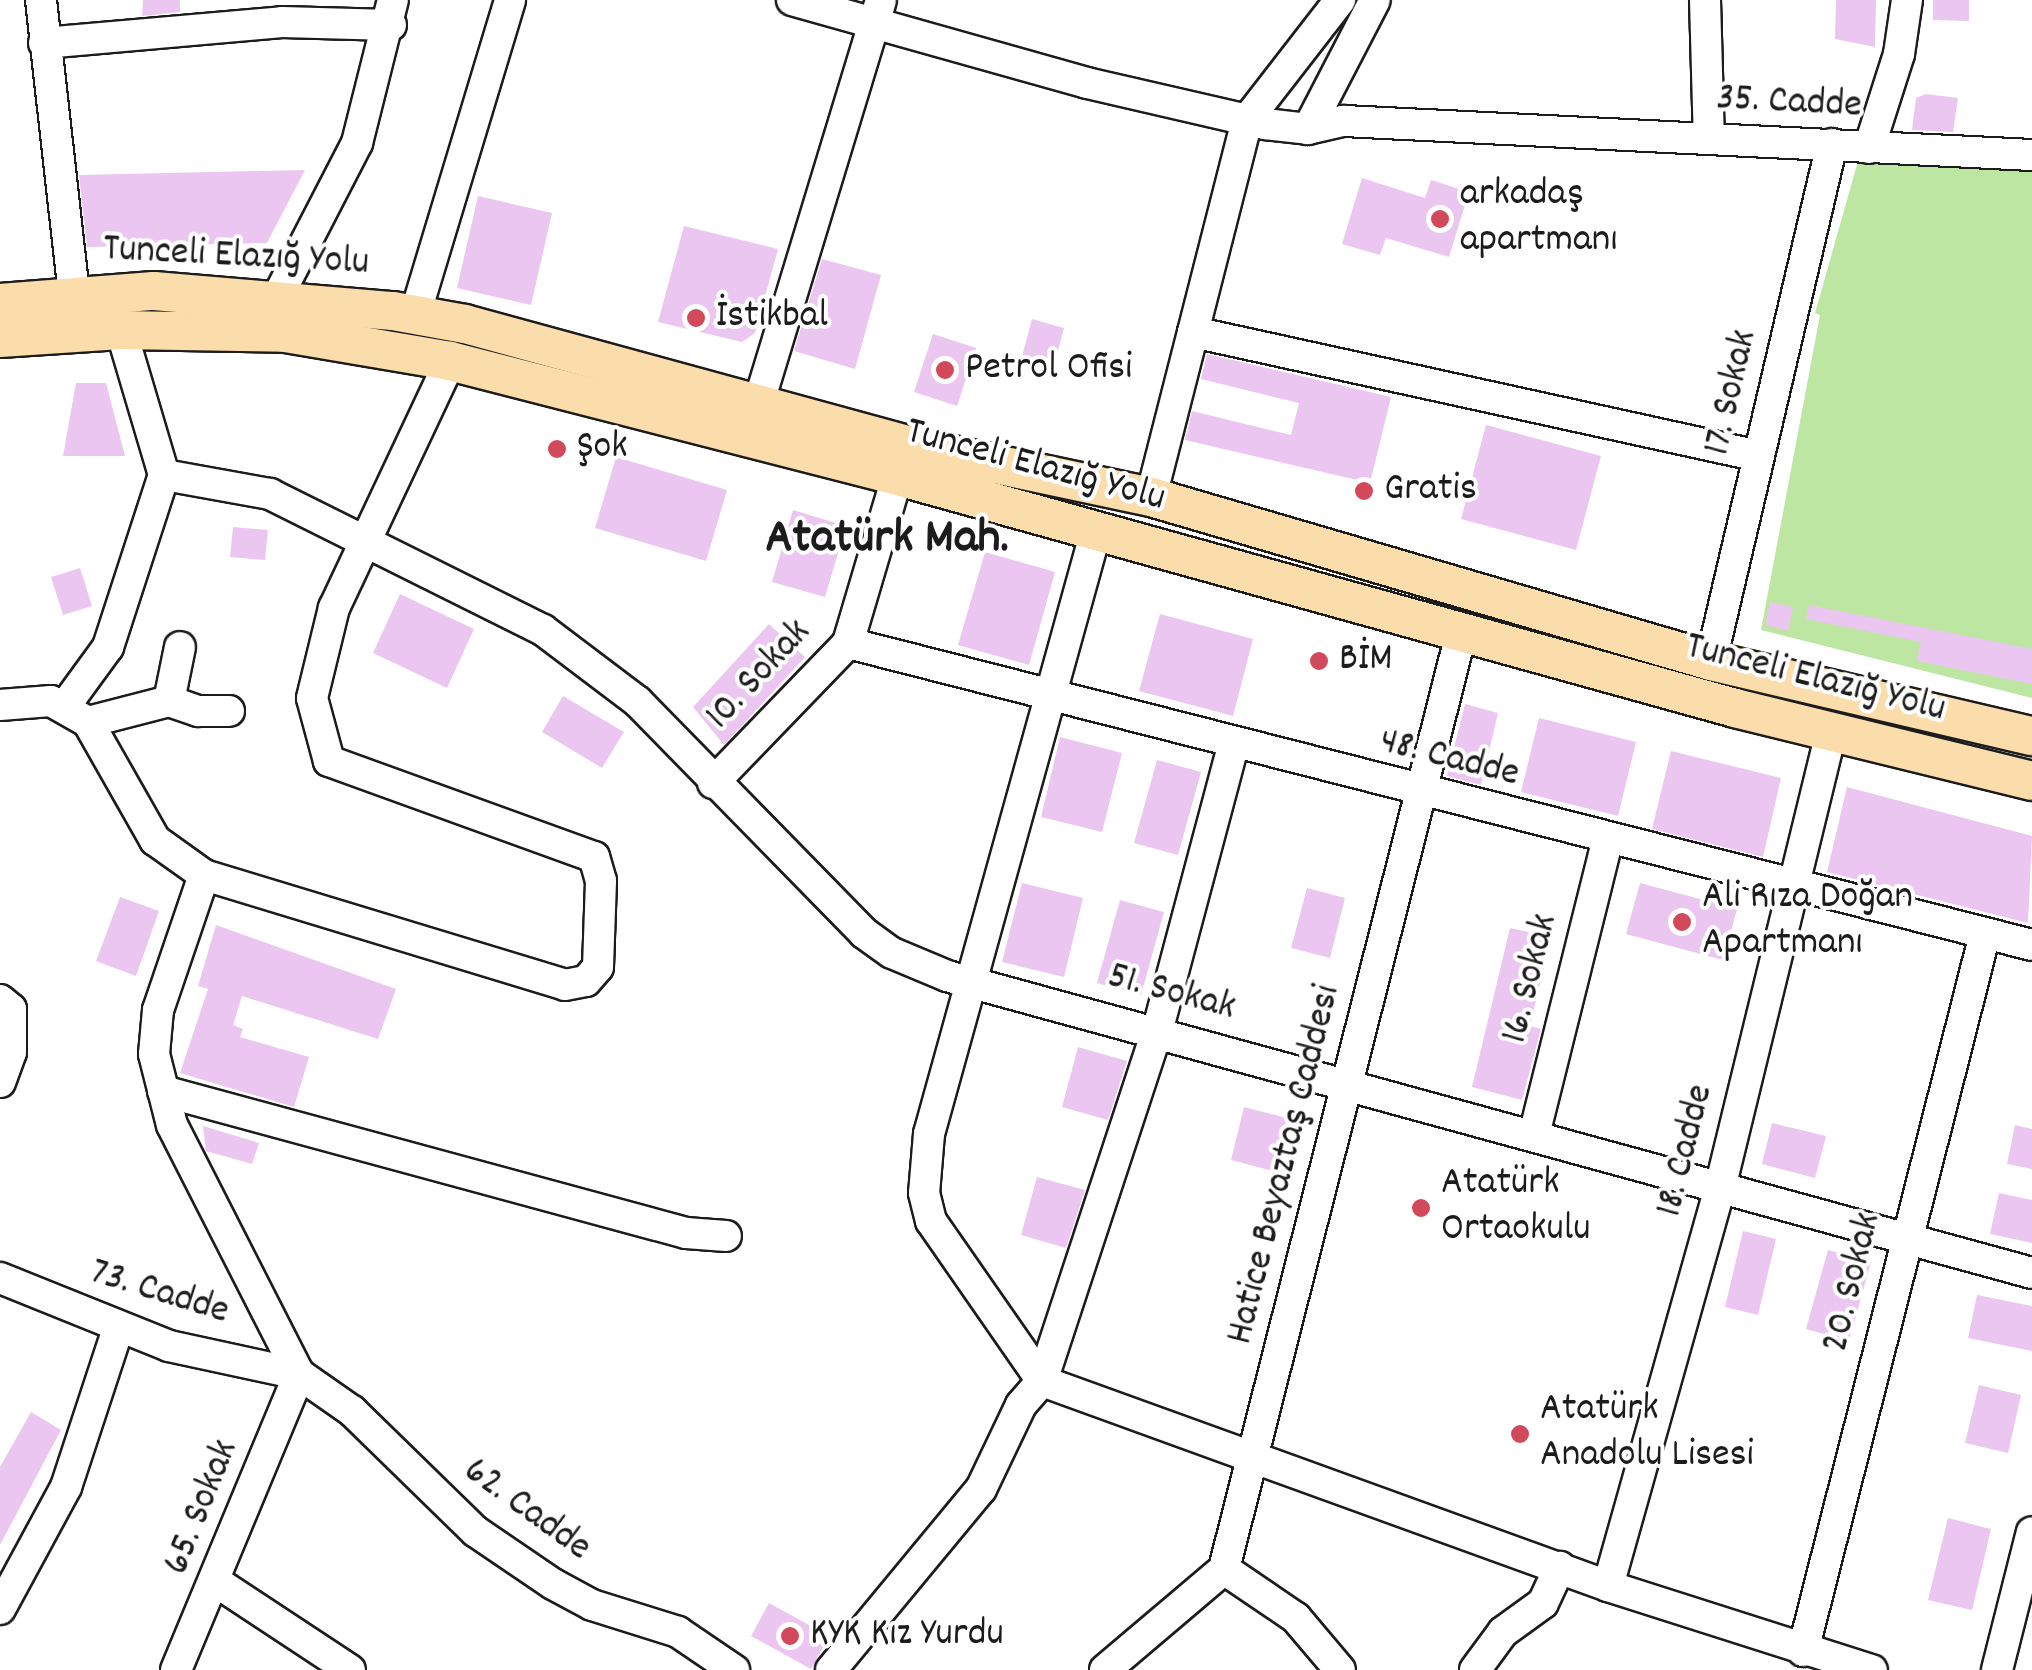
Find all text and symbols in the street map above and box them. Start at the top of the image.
street label: 35. Cadde [1715,76,1863,132]
place label: arkadaş apartmanı [1460,172,1618,266]
marker: arkadaş apartmanı [1429,208,1451,230]
street label: Tunceli Elazığ Yolu [102,227,370,289]
place label: İstikbal [716,294,828,342]
marker: İstikbal [685,307,707,329]
street label: 17. Sokak [1695,326,1771,460]
place label: Petrol Ofisi [965,346,1132,394]
marker: Petrol Ofisi [934,359,956,381]
street label: Tunceli Elazığ Yolu [900,409,1170,525]
place label: Şok [577,425,628,473]
marker: Şok [546,438,568,460]
place label: Gratis [1384,467,1477,515]
marker: Gratis [1353,480,1375,502]
district label: Atatürk Mah. [765,511,1009,571]
street label: 10. Sokak [697,611,823,741]
street label: Tunceli Elazığ Yolu [1680,625,1950,735]
place label: BİM [1339,637,1393,685]
marker: BİM [1308,650,1330,672]
street label: 48. Cadde [1374,720,1524,800]
place label: Ali Rıza Doğan Apartmanı [1702,875,1913,969]
street label: 16. Sokak [1493,910,1571,1048]
marker: Ali Rıza Doğan Apartmanı [1671,911,1693,933]
street label: 51. Sokak [1102,954,1240,1034]
street label: Hatice Beyaztaş Caddesi [1218,980,1354,1350]
street label: 18. Cadde [1647,1080,1727,1222]
place label: Atatürk Ortaokulu [1441,1161,1591,1255]
marker: Atatürk Ortaokulu [1410,1197,1432,1219]
street label: 20. Sokak [1814,1208,1894,1358]
street label: 73. Cadde [84,1250,234,1338]
place label: Atatürk Anadolu Lisesi [1540,1387,1754,1481]
marker: Atatürk Anadolu Lisesi [1509,1423,1531,1445]
street label: 65. Sokak [154,1434,252,1582]
street label: 62. Cadde [453,1449,599,1573]
place label: KYK Kız Yurdu [810,1612,1004,1660]
marker: KYK Kız Yurdu [779,1625,801,1647]

